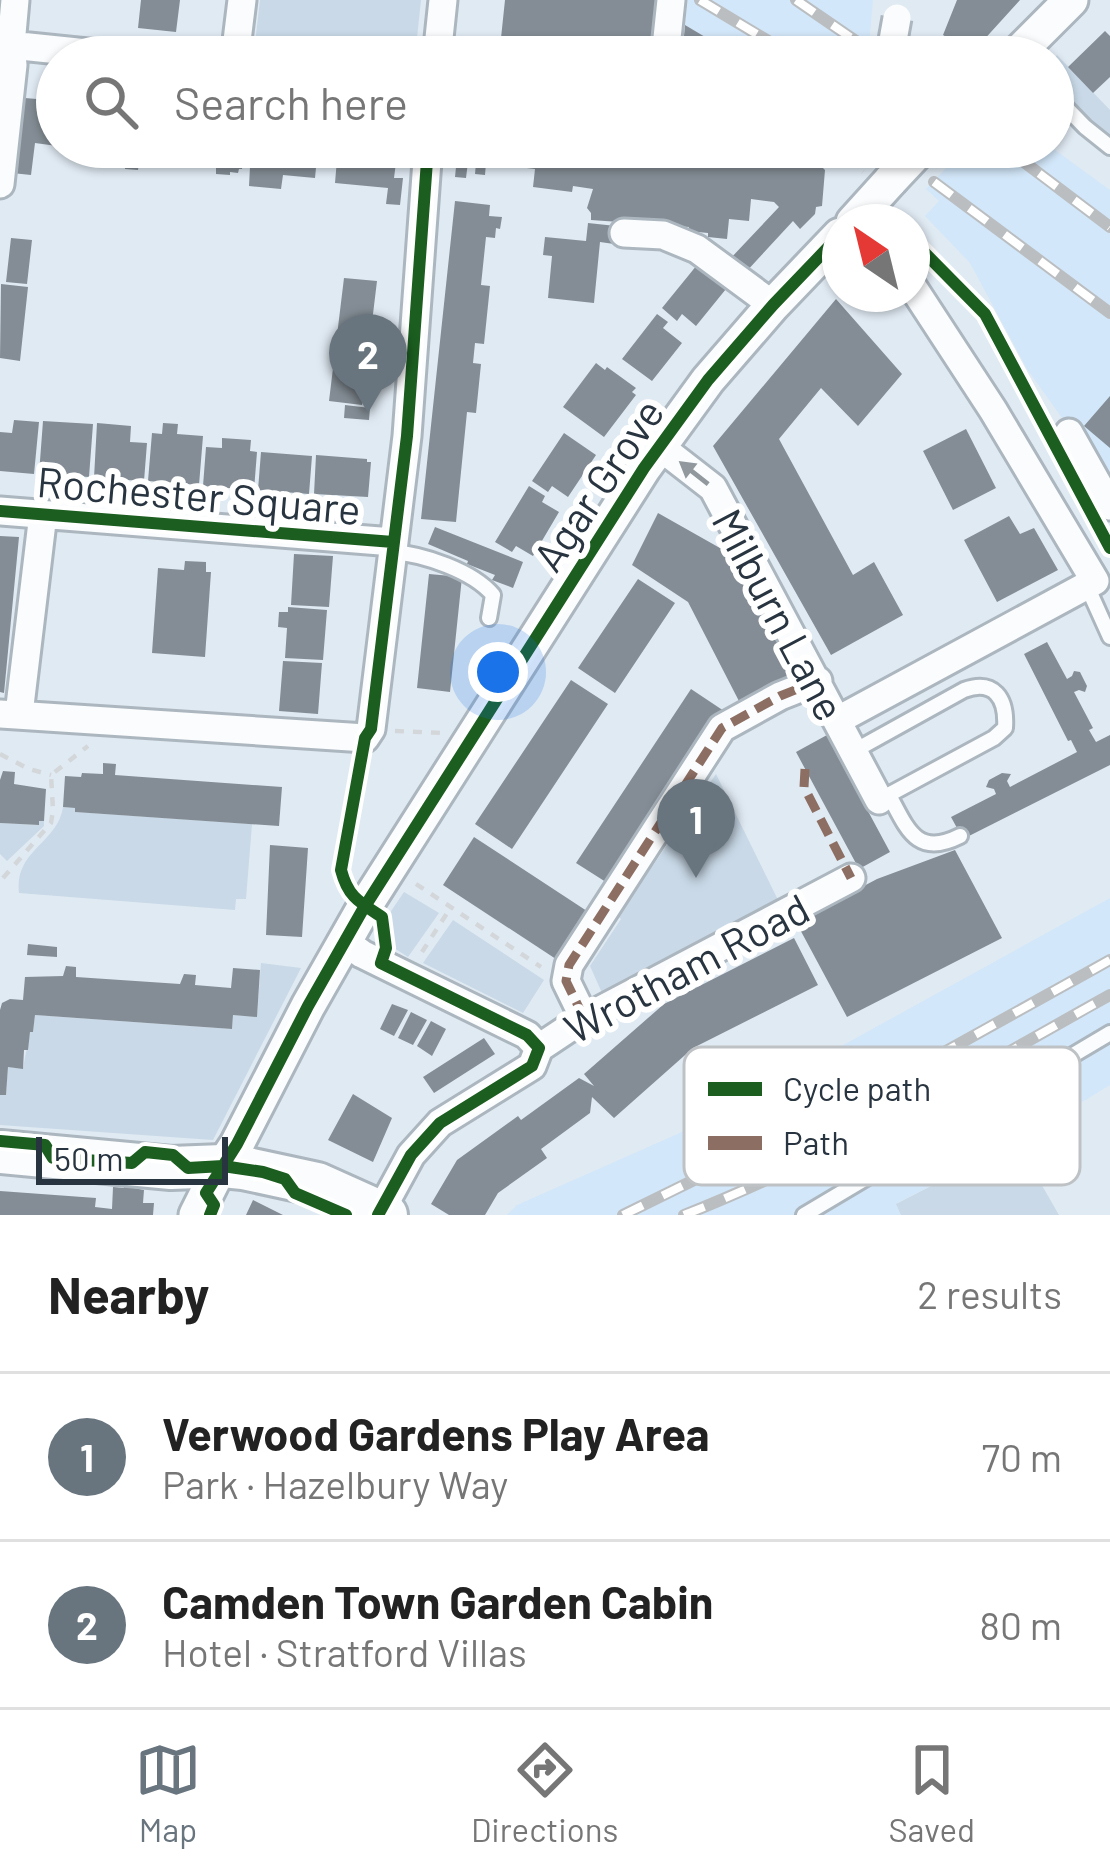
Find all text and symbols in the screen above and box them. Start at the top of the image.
search box [36,36,1074,168]
icon: search [78,69,144,135]
text: Search here [174,75,408,129]
north arrow [822,204,930,312]
pin: 2 [329,314,407,413]
street label: Agar Grove [521,388,674,580]
street label: Rochester Square [35,455,363,534]
one-way arrow [679,461,710,486]
street label: Milburn Lane [703,500,857,728]
your location [468,642,528,702]
pin: 1 [657,779,735,878]
street label: Wrotham Road [555,882,817,1052]
legend [684,1047,1080,1185]
text: Cycle path [783,1068,931,1108]
text: Path [783,1122,849,1162]
scale bar [36,1131,228,1184]
text: 50 m [54,1138,124,1178]
text: Nearby [48,1263,209,1324]
text: 2 results [917,1270,1062,1317]
text: Verwood Gardens Play Area [162,1406,710,1460]
text: 1 [80,1433,94,1480]
text: 70 m [981,1433,1062,1480]
text: Park · Hazelbury Way [162,1460,508,1507]
text: Camden Town Garden Cabin [162,1574,713,1628]
text: 2 [76,1601,98,1648]
text: 80 m [980,1601,1062,1648]
text: Hotel · Stratford Villas [162,1628,527,1675]
tab: Map [135,1737,201,1849]
tab: Directions [471,1737,618,1849]
tab: Saved [888,1737,975,1849]

